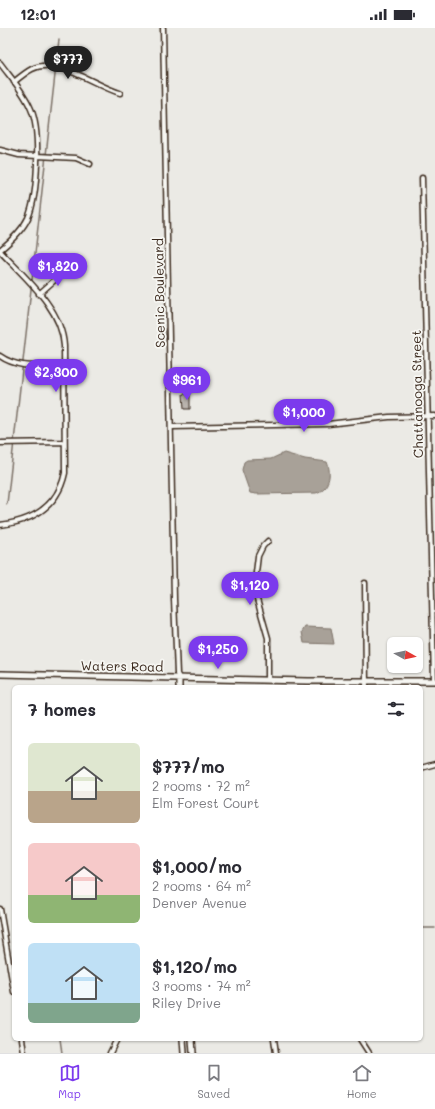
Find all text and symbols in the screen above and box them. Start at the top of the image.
text: 12:01 [20,4,56,24]
pin: $777 [44,46,92,80]
text: $777 [53,50,83,67]
street label: Scenic Boulevard [149,238,168,348]
pin: $1,820 [25,253,91,287]
text: $1,820 [37,257,79,274]
street label: Chattanooga Street [407,330,426,458]
pin: $2,300 [23,359,89,393]
text: $2,300 [34,363,78,380]
pin: $961 [163,367,211,401]
text: $961 [172,371,202,388]
pin: $1,000 [271,399,337,433]
text: $1,000 [283,403,325,420]
pin: $1,120 [217,572,283,606]
text: $1,120 [230,576,270,593]
pin: $1,250 [185,636,251,670]
north arrow [387,637,423,673]
map controls [387,637,423,673]
text: $1,250 [197,640,239,657]
street label: Waters Road [81,656,163,675]
text: 7 homes [28,698,96,720]
icon: filters [385,698,407,720]
text: $777/mo [152,755,225,777]
icon: home [60,759,108,807]
text: 2 rooms · 72 m² [152,777,250,794]
text: Elm Forest Court [152,794,259,811]
text: $1,000/mo [152,855,242,877]
icon: home [60,859,108,907]
text: 2 rooms · 64 m² [152,877,251,894]
text: Denver Avenue [152,894,247,911]
text: $1,120/mo [152,955,237,977]
icon: home [60,959,108,1007]
text: 3 rooms · 74 m² [152,977,251,994]
text: Riley Drive [152,994,221,1011]
tab: Map [58,1062,81,1101]
tab: Saved [197,1062,230,1101]
tab: Home [347,1062,377,1101]

